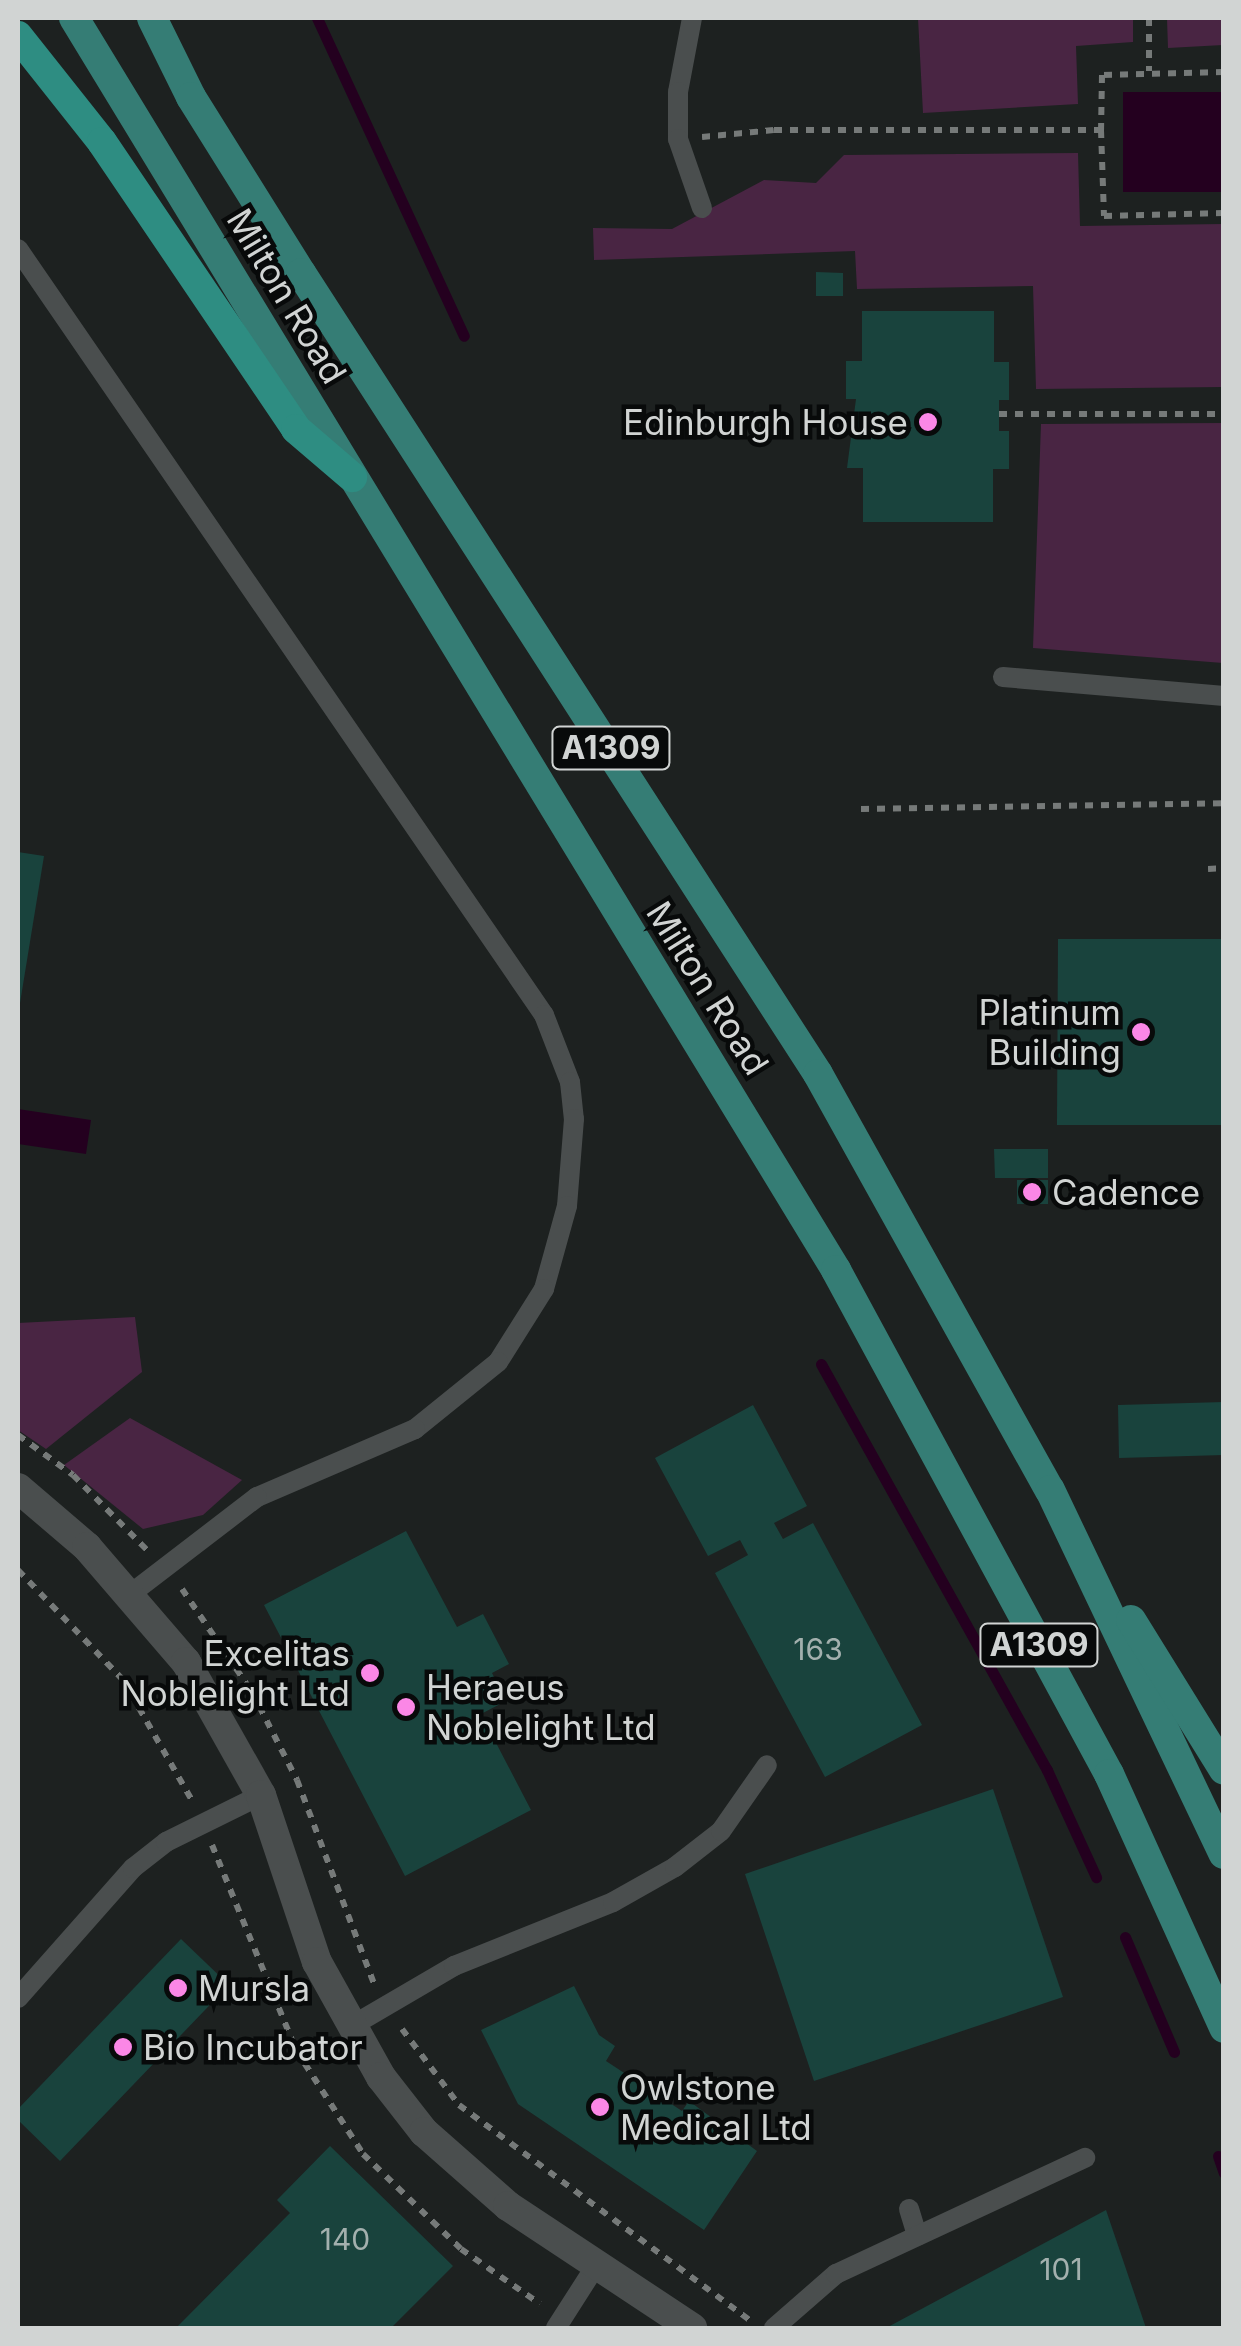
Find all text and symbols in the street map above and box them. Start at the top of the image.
street label: Milton Road [218,201,356,391]
place label: Edinburgh House [623,401,908,443]
marker: Edinburgh House [917,411,939,433]
road number: A1309 [551,721,671,775]
street label: Milton Road [638,894,778,1082]
place label: Platinum Building [979,991,1121,1073]
marker: Platinum Building [1130,1021,1152,1043]
place label: Cadence [1052,1171,1200,1213]
marker: Cadence [1021,1181,1043,1203]
road number: A1309 [979,1618,1099,1672]
house number: 163 [793,1631,843,1667]
place label: Excelitas Noblelight Ltd [120,1632,350,1714]
marker: Excelitas Noblelight Ltd [359,1662,381,1684]
place label: Heraeus Noblelight Ltd [426,1666,656,1748]
marker: Heraeus Noblelight Ltd [395,1696,417,1718]
place label: Mursla [198,1967,310,2009]
marker: Mursla [167,1977,189,1999]
place label: Bio Incubator [143,2026,363,2068]
marker: Bio Incubator [112,2036,134,2058]
place label: Owlstone Medical Ltd [620,2066,812,2148]
marker: Owlstone Medical Ltd [589,2096,611,2118]
house number: 140 [320,2221,370,2257]
house number: 101 [1039,2251,1083,2287]

